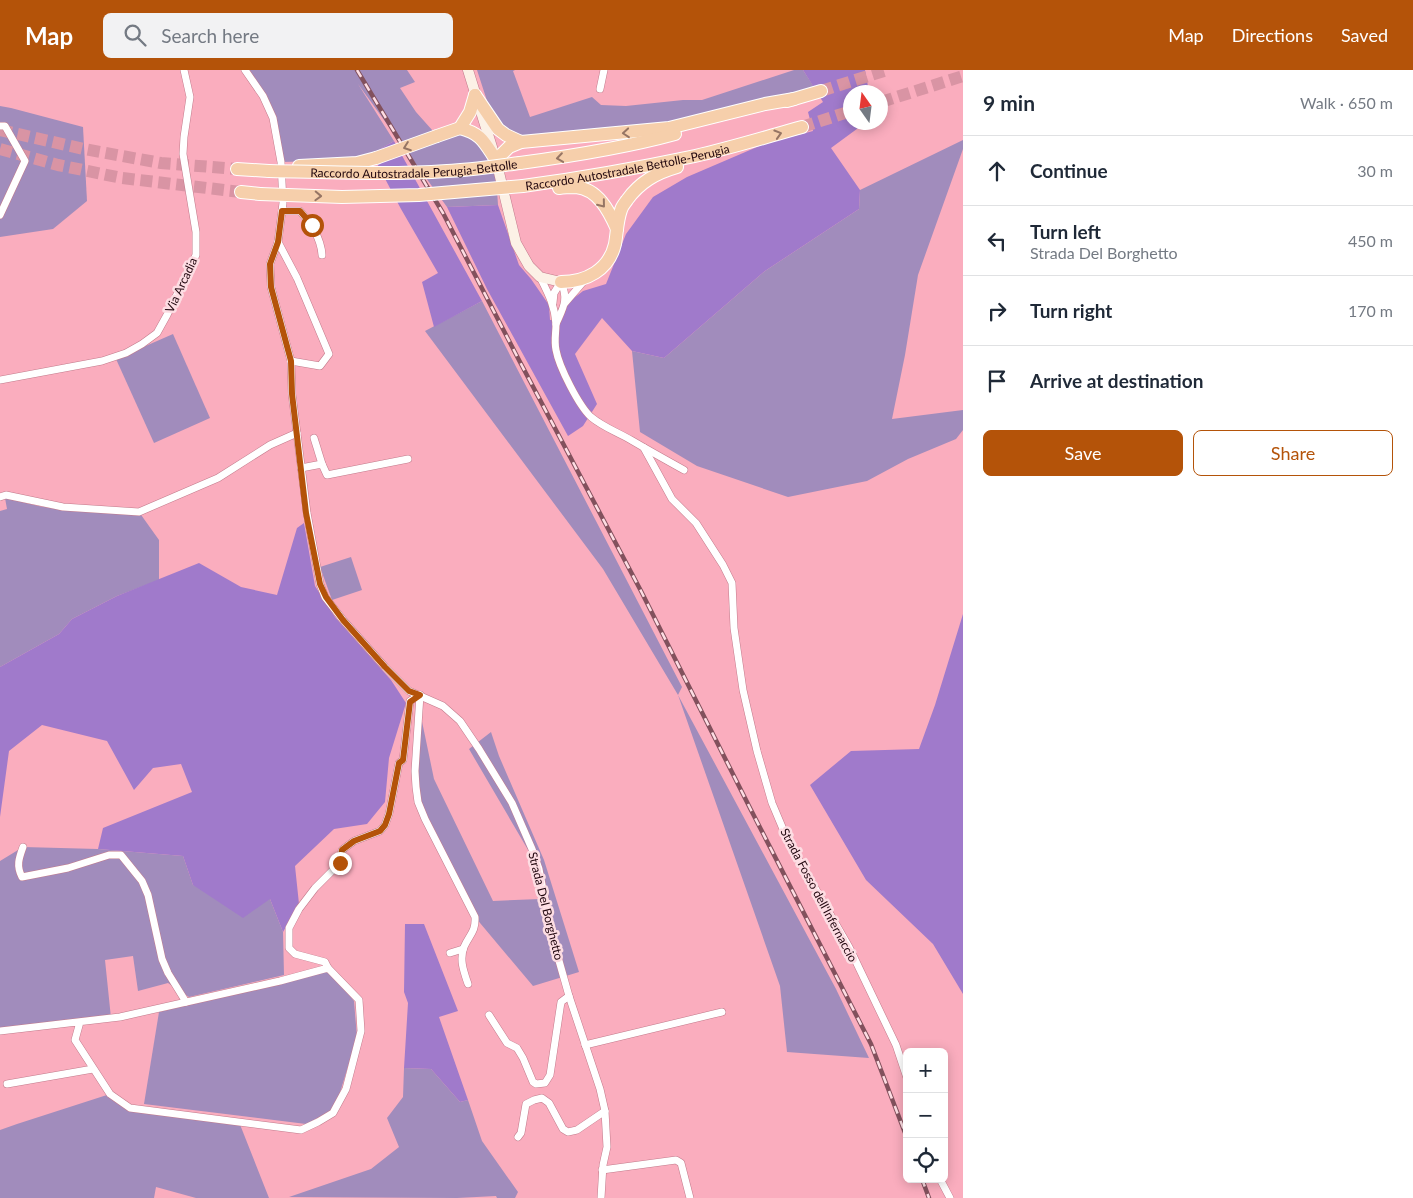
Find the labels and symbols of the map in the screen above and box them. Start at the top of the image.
north arrow [843,85,888,130]
one-way arrow [622,127,630,138]
one-way arrow [773,129,782,139]
street label: Raccordo Autostradale Bettolle-Perugia [524,140,731,193]
one-way arrow [403,141,411,151]
one-way arrow [556,152,564,163]
street label: Raccordo Autostradale Perugia-Bettolle [310,156,518,181]
one-way arrow [315,191,323,202]
one-way arrow [597,198,605,207]
route start [301,214,324,237]
street label: Via Arcadia [162,255,200,315]
street label: Strada Fosso dell'Infernaccio [777,826,861,965]
street label: Strada Del Borghetto [525,850,567,962]
route end [329,852,352,875]

